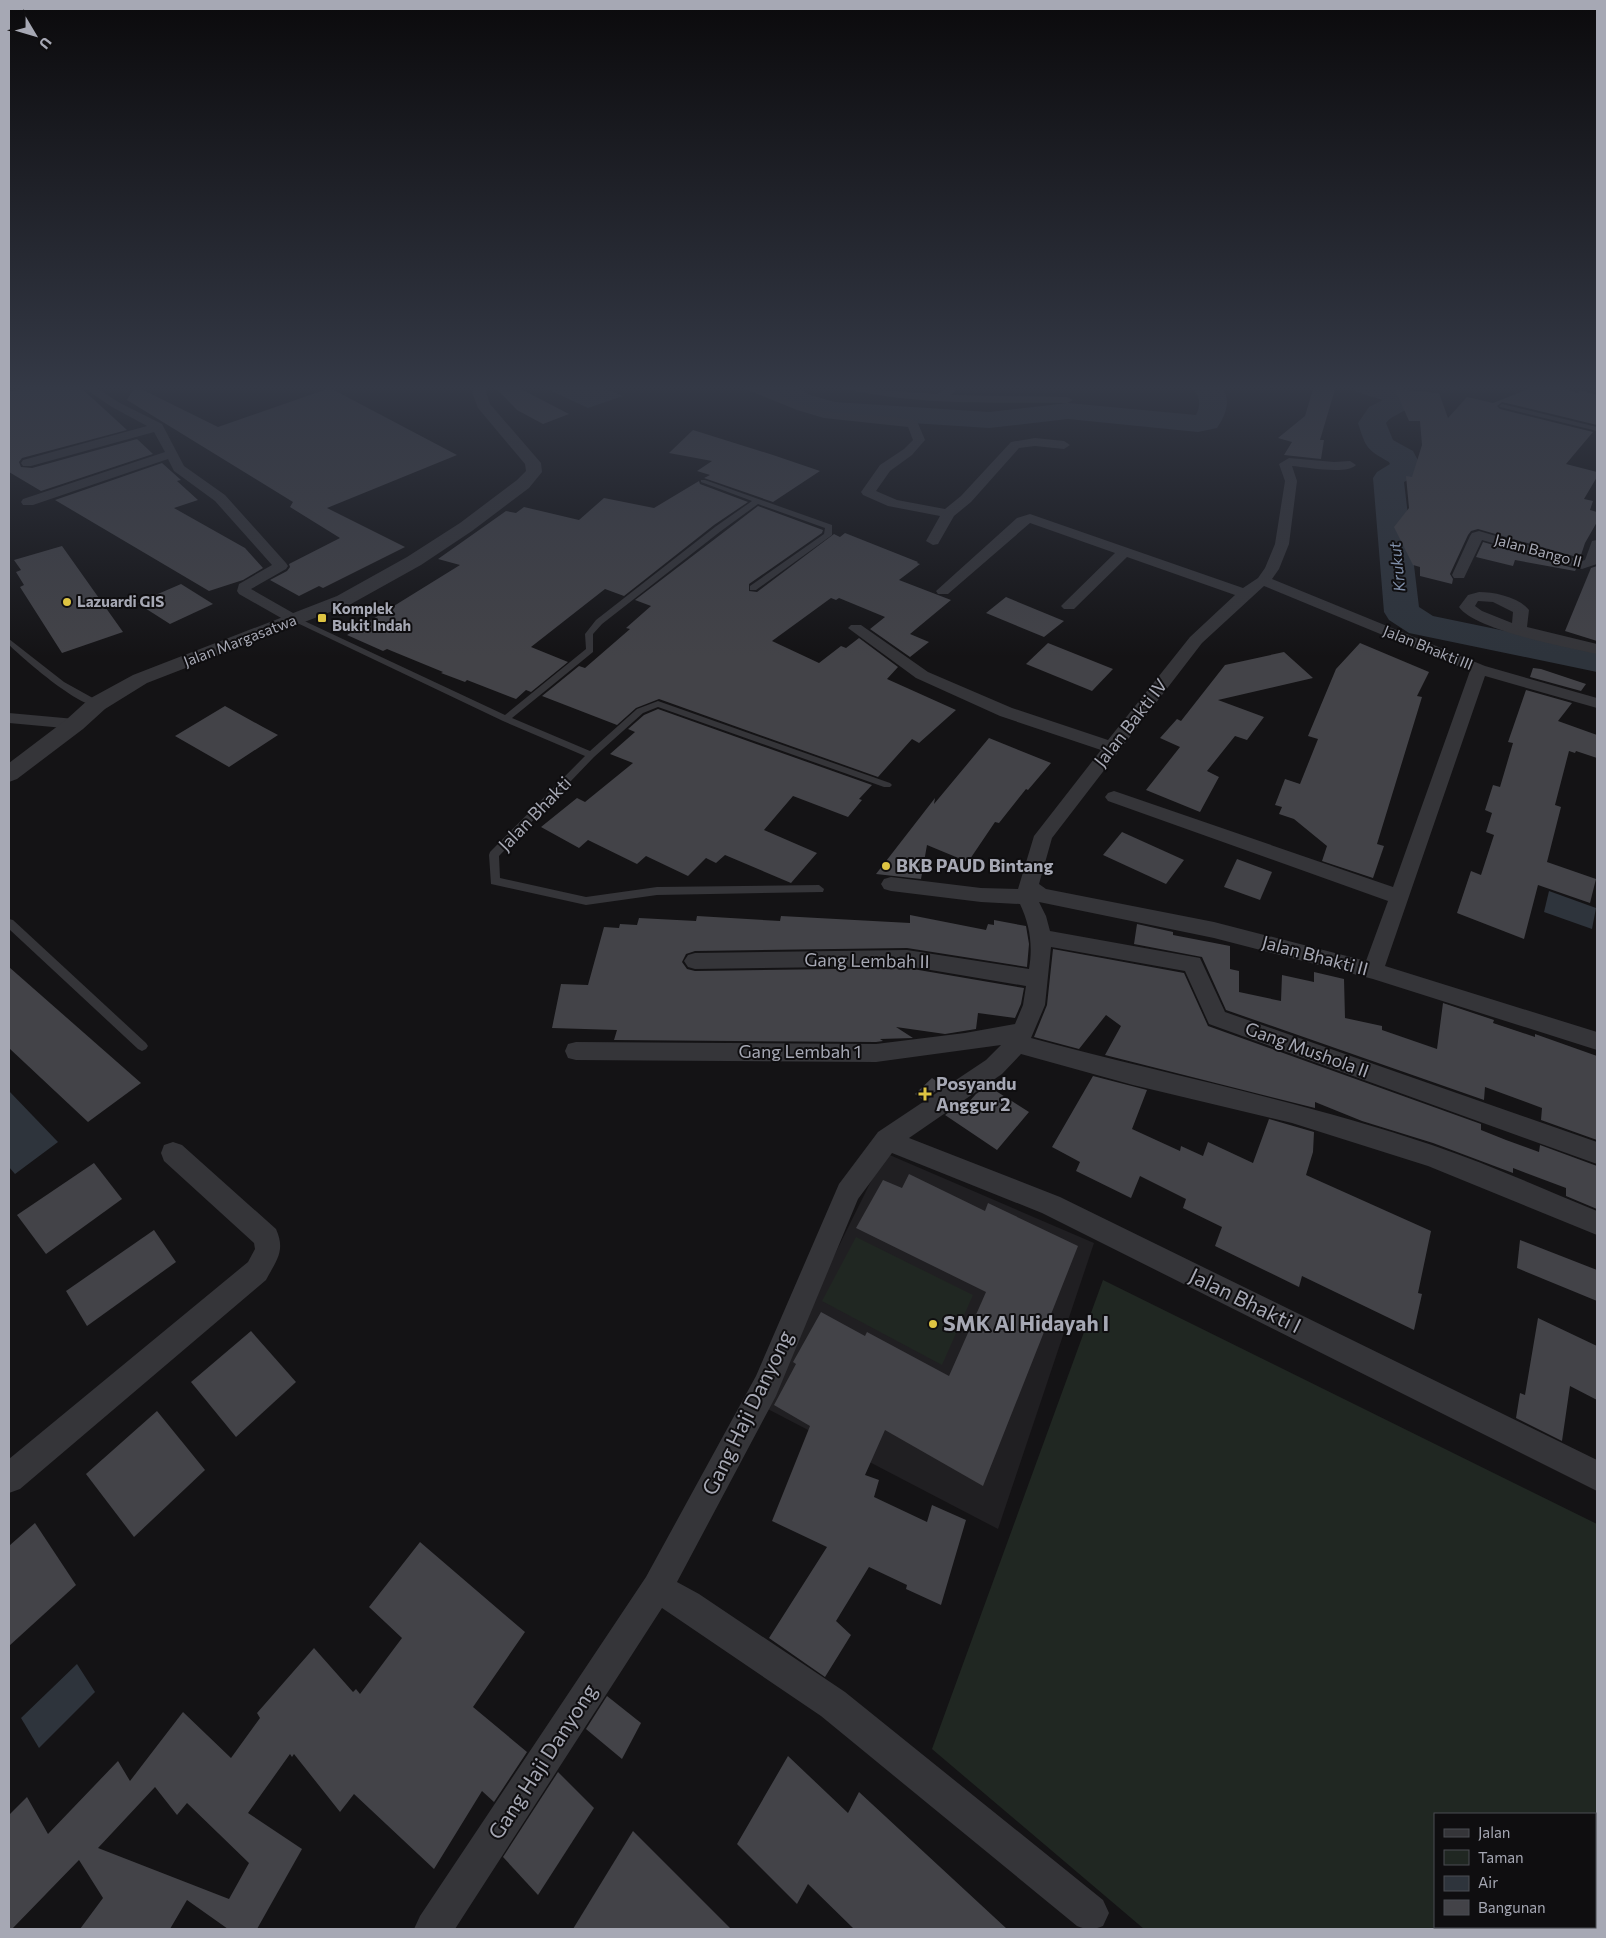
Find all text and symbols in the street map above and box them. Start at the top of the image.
north arrow [10,10,60,60]
text: U [36,34,55,53]
street label: Jalan Bango II [1493,530,1584,570]
water label: Krukut [1384,541,1409,593]
place label: Lazuardi GIS [77,592,164,610]
marker: Lazuardi GIS [61,596,73,608]
place label: Komplek Bukit Indah [332,599,411,634]
street label: Jalan Margasatwa [181,610,299,670]
marker: Komplek Bukit Indah [316,612,328,624]
street label: Jalan Bhakti III [1381,621,1476,673]
street label: Jalan Bakti IV [1089,674,1172,771]
street label: Jalan Bhakti [493,771,575,855]
place label: BKB PAUD Bintang [896,854,1054,876]
marker: BKB PAUD Bintang [880,860,892,872]
street label: Jalan Bhakti II [1260,930,1371,980]
street label: Gang Lembah II [804,948,930,972]
street label: Gang Mushola II [1242,1016,1372,1082]
street label: Gang Lembah 1 [738,1040,862,1062]
place label: Posyandu Anggur 2 [936,1072,1017,1115]
marker: Posyandu Anggur 2 [918,1087,932,1101]
street label: Jalan Bhakti I [1186,1262,1306,1337]
place label: SMK Al Hidayah I [943,1310,1109,1335]
marker: SMK Al Hidayah I [927,1318,939,1330]
street label: Gang Haji Danyong [696,1326,797,1499]
street label: Gang Haji Danyong [482,1679,601,1843]
legend [1434,1813,1596,1928]
text: Jalan [1478,1823,1510,1841]
text: Taman [1478,1848,1524,1866]
text: Air [1478,1873,1498,1891]
text: Bangunan [1478,1898,1546,1916]

